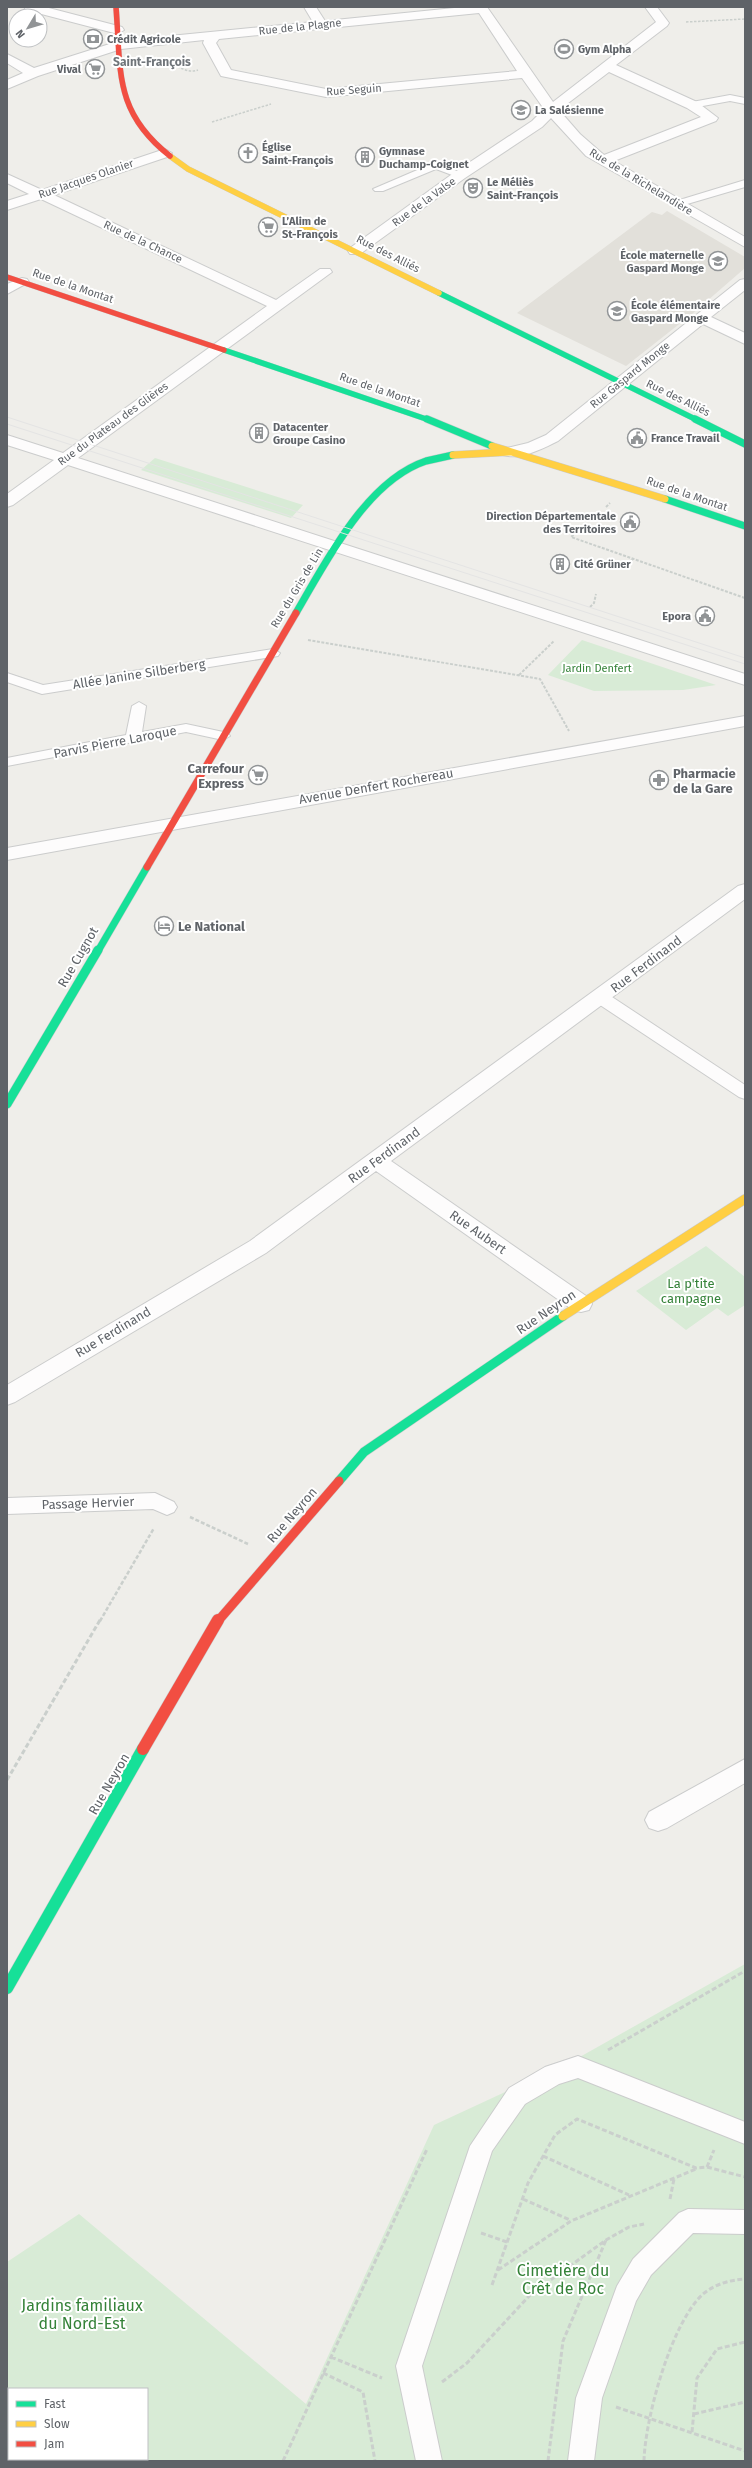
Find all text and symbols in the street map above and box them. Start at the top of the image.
north arrow [8,8,48,48]
street label: Rue de la Plagne [258,16,342,38]
text: N [13,27,28,41]
bank icon: Crédit Agricole [82,28,104,50]
place label: Crédit Agricole [107,33,181,46]
sports icon: Gym Alpha [553,38,575,60]
place label: Gym Alpha [578,43,631,56]
district label: Saint-François [113,55,191,70]
supermarket icon: Vival [84,58,106,80]
place label: Vival [56,63,82,76]
street label: Rue Seguin [326,82,382,98]
school or university icon: La Salésienne [510,99,532,121]
place label: La Salésienne [535,104,604,117]
place label: Église Saint-François [262,140,334,167]
church icon: Église Saint-François [237,142,259,164]
place label: Gymnase Duchamp-Coignet [379,145,470,171]
building icon: Gymnase Duchamp-Coignet [354,146,376,168]
street label: Rue de la Richelandière [587,146,695,218]
street label: Rue Jacques Olanier [37,156,136,201]
street label: Rue de la Valse [390,175,458,229]
place label: Le Méliès Saint-François [487,176,559,202]
theatre icon: Le Méliès Saint-François [462,177,484,199]
place label: L’Alim de St-François [282,215,339,241]
supermarket icon: L’Alim de St-François [257,216,279,238]
street label: Rue de la Chance [102,218,184,266]
street label: Rue des Alliés [354,232,422,276]
place label: École maternelle Gaspard Monge [620,248,704,275]
school or university icon: École maternelle Gaspard Monge [707,250,729,272]
street label: Rue de la Montat [31,266,115,306]
place label: École élémentaire Gaspard Monge [631,298,720,325]
school or university icon: École élémentaire Gaspard Monge [606,300,628,322]
street label: Rue Gaspard Monge [588,339,672,411]
street label: Rue de la Montat [338,370,422,410]
street label: Rue des Alliés [644,377,712,419]
street label: Rue du Plateau des Glières [55,380,171,468]
place label: Datacenter Groupe Casino [273,421,346,447]
building icon: Datacenter Groupe Casino [248,422,270,444]
public building icon: France Travail [626,427,648,449]
place label: France Travail [651,432,720,445]
street label: Rue de la Montat [645,474,729,514]
place label: Direction Départementale des Territoires [486,510,617,536]
public building icon: Direction Départementale des Territoires [619,511,641,533]
street label: Rue du Gris de Lin [268,546,326,630]
building icon: Cité Grüner [549,553,571,575]
place label: Cité Grüner [574,558,631,571]
public building icon: Epora [694,605,716,627]
place label: Epora [662,610,691,623]
street label: Allée Janine Silberberg [72,656,207,692]
park label: Jardin Denfert [562,662,632,675]
street label: Parvis Pierre Laroque [52,723,178,761]
place label: Carrefour Express [188,761,245,791]
supermarket icon: Carrefour Express [247,764,269,786]
street label: Avenue Denfert Rochereau [298,765,454,807]
place label: Pharmacie de la Gare [673,766,736,796]
pharmacy icon: Pharmacie de la Gare [648,769,670,791]
hotel icon: Le National [153,915,175,937]
place label: Le National [178,919,245,934]
street label: Rue Cugnot [55,924,101,990]
street label: Rue Ferdinand [607,932,685,996]
street label: Rue Ferdinand [345,1124,423,1186]
street label: Rue Aubert [447,1207,509,1257]
park label: La p'tite campagne [661,1276,721,1306]
street label: Rue Neyron [514,1287,578,1337]
street label: Rue Ferdinand [73,1304,153,1360]
street label: Rue Neyron [264,1484,320,1546]
street label: Passage Hervier [41,1494,135,1512]
street label: Rue Neyron [85,1751,133,1817]
park label: Cimetière du Crêt de Roc [517,2261,609,2298]
park label: Jardins familiaux du Nord-Est [21,2296,143,2333]
legend [8,2388,148,2460]
text: Fast [44,2397,66,2411]
text: Slow [44,2417,70,2431]
text: Jam [44,2437,64,2451]

